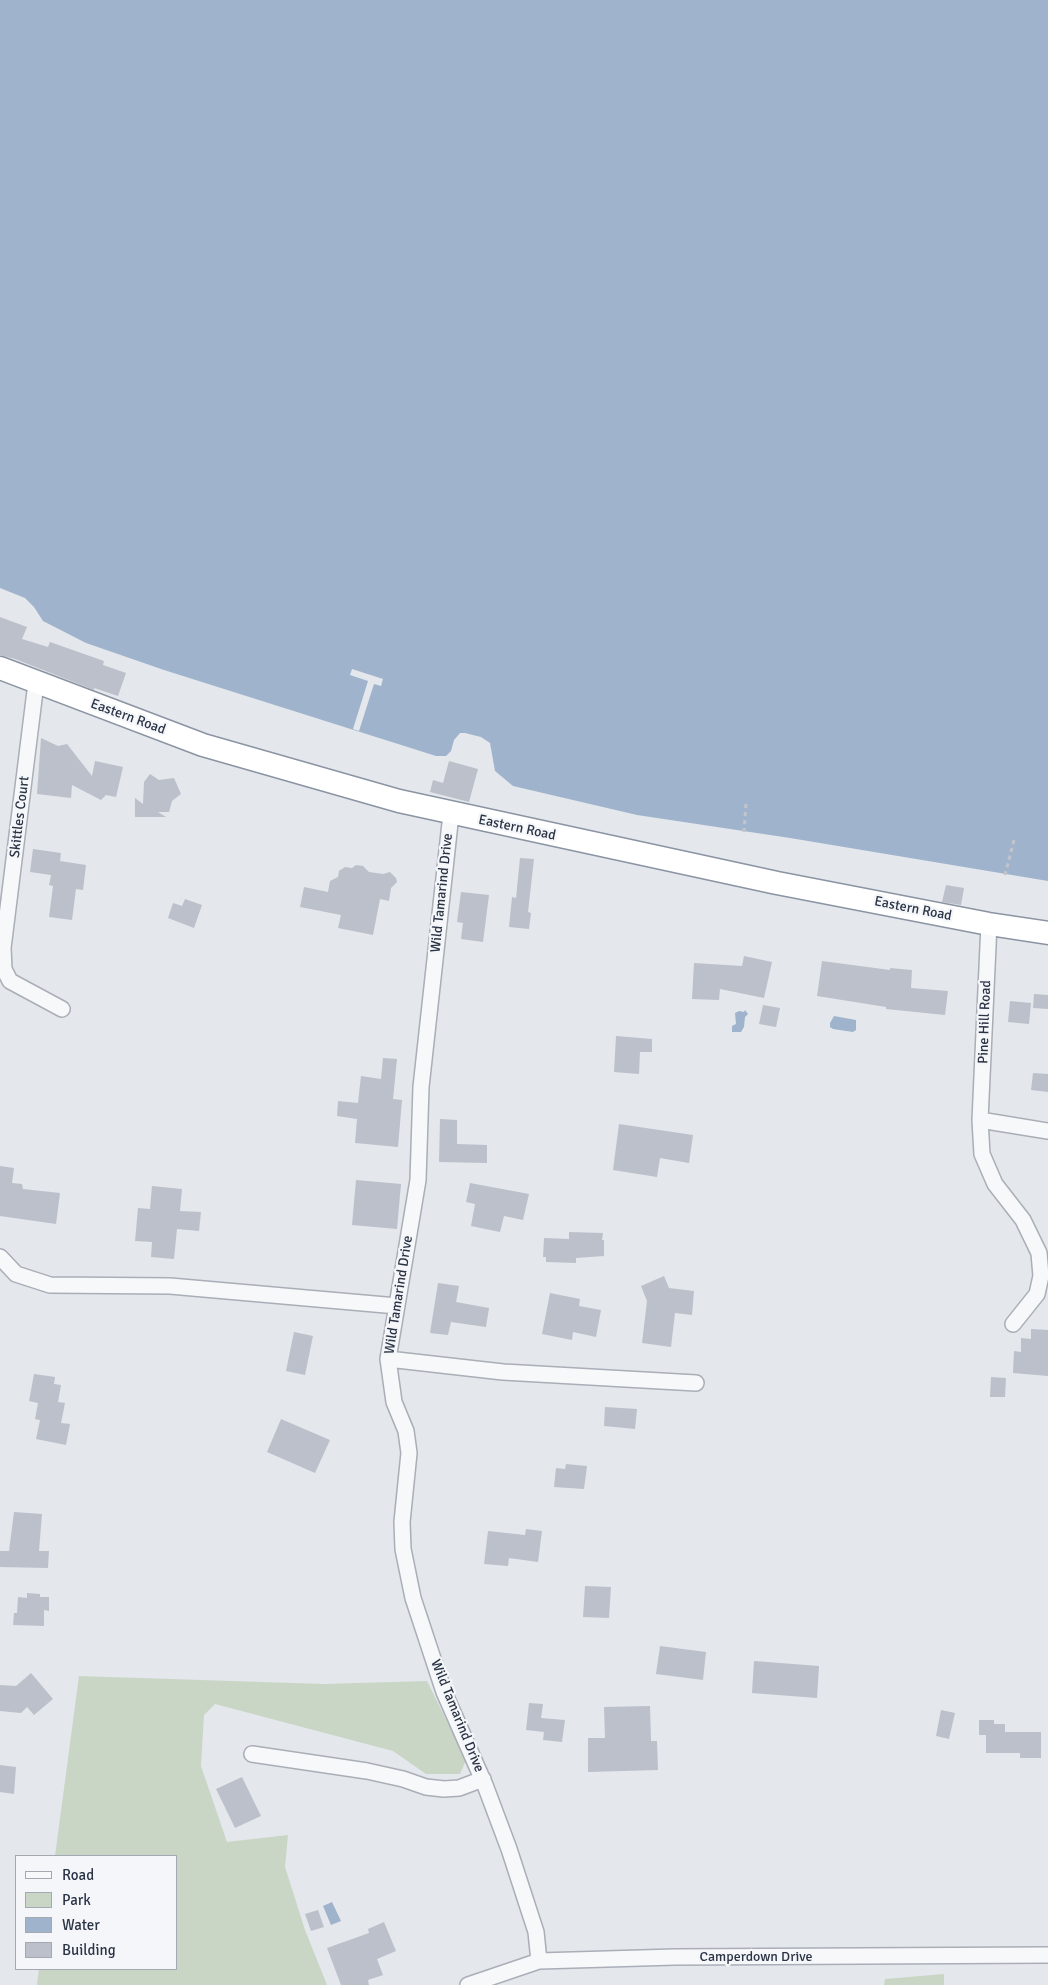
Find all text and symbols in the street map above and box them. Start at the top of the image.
street label: Eastern Road [88,696,168,738]
street label: Skittles Court [7,775,33,859]
street label: Eastern Road [477,812,557,844]
street label: Wild Tamarind Drive [427,832,457,954]
street label: Eastern Road [873,893,953,925]
street label: Pine Hill Road [975,980,995,1064]
street label: Wild Tamarind Drive [381,1234,417,1356]
street label: Wild Tamarind Drive [427,1657,487,1775]
legend [15,1855,178,1970]
text: Road [62,1866,94,1884]
text: Park [62,1891,91,1909]
text: Water [62,1916,100,1934]
text: Building [62,1941,116,1959]
street label: Camperdown Drive [700,1949,812,1965]

